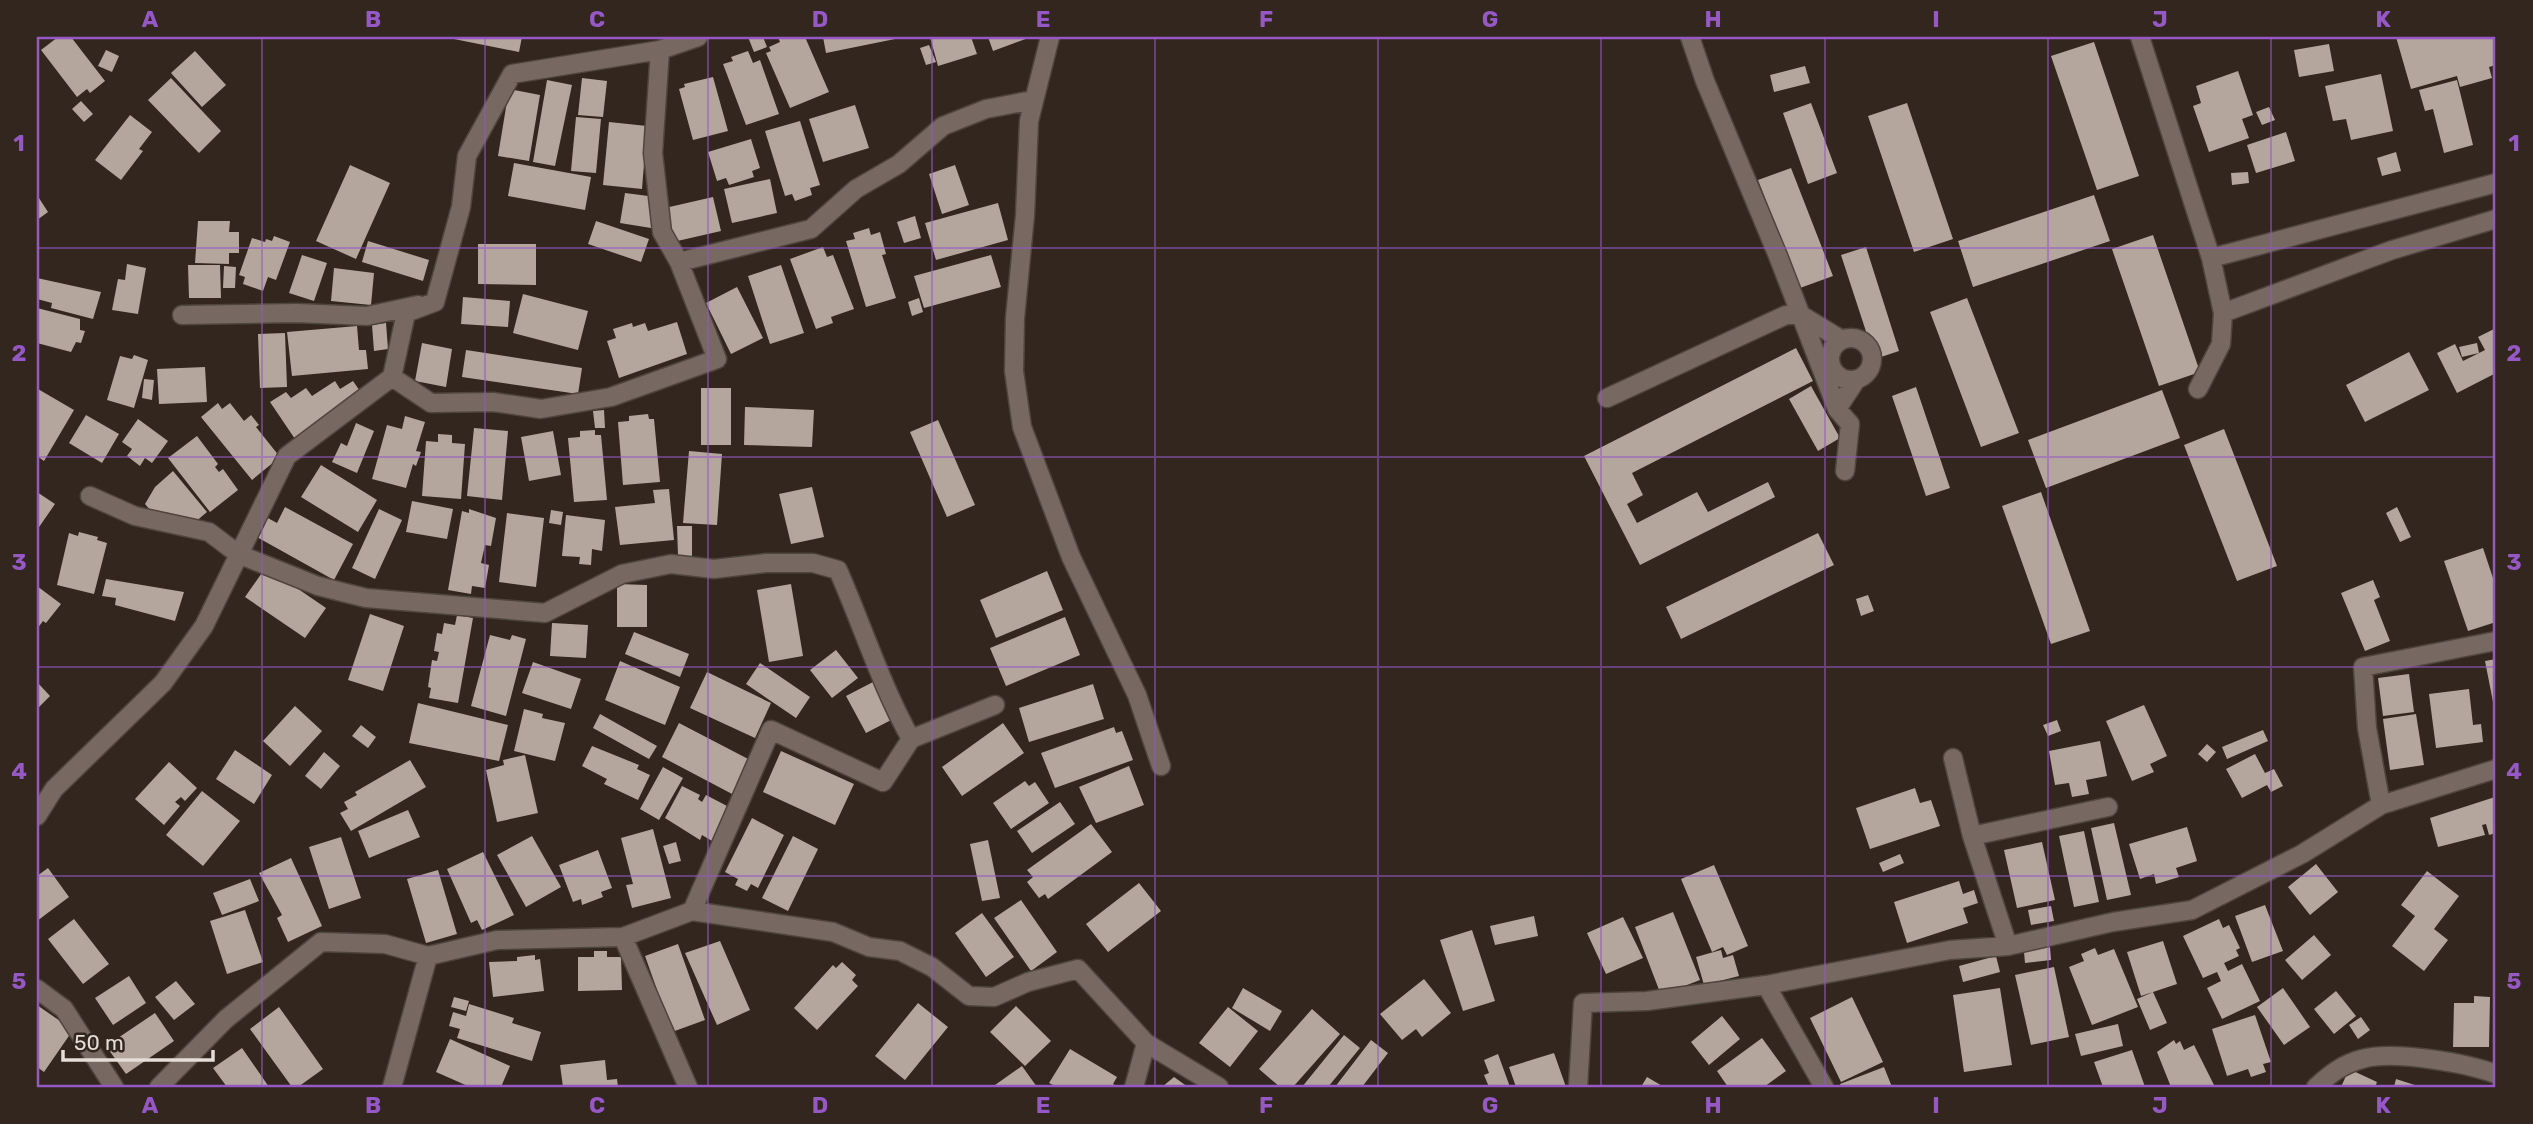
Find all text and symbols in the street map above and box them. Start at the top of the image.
text: A [142,5,159,33]
text: B [365,5,381,33]
text: C [589,5,605,33]
text: D [812,5,828,33]
text: E [1036,5,1050,33]
text: F [1259,5,1273,33]
text: G [1482,5,1498,33]
text: H [1704,5,1722,33]
text: I [1932,5,1940,33]
text: J [2152,5,2168,33]
text: K [2375,5,2391,33]
text: 1 [13,129,25,157]
text: 1 [2508,129,2520,157]
text: 2 [12,339,26,367]
text: 2 [2507,339,2521,367]
text: 3 [11,548,27,576]
text: 3 [2506,548,2522,576]
text: 4 [11,757,27,785]
text: 4 [2506,757,2522,785]
text: 5 [12,967,27,995]
text: 5 [2507,967,2522,995]
scale bar [63,1019,214,1063]
text: 50 m [74,1030,124,1055]
text: A [142,1091,159,1119]
text: B [365,1091,381,1119]
text: C [589,1091,605,1119]
text: D [812,1091,828,1119]
text: E [1036,1091,1050,1119]
text: F [1259,1091,1273,1119]
text: G [1482,1091,1498,1119]
text: H [1704,1091,1722,1119]
text: I [1932,1091,1940,1119]
text: J [2152,1091,2168,1119]
text: K [2375,1091,2391,1119]

